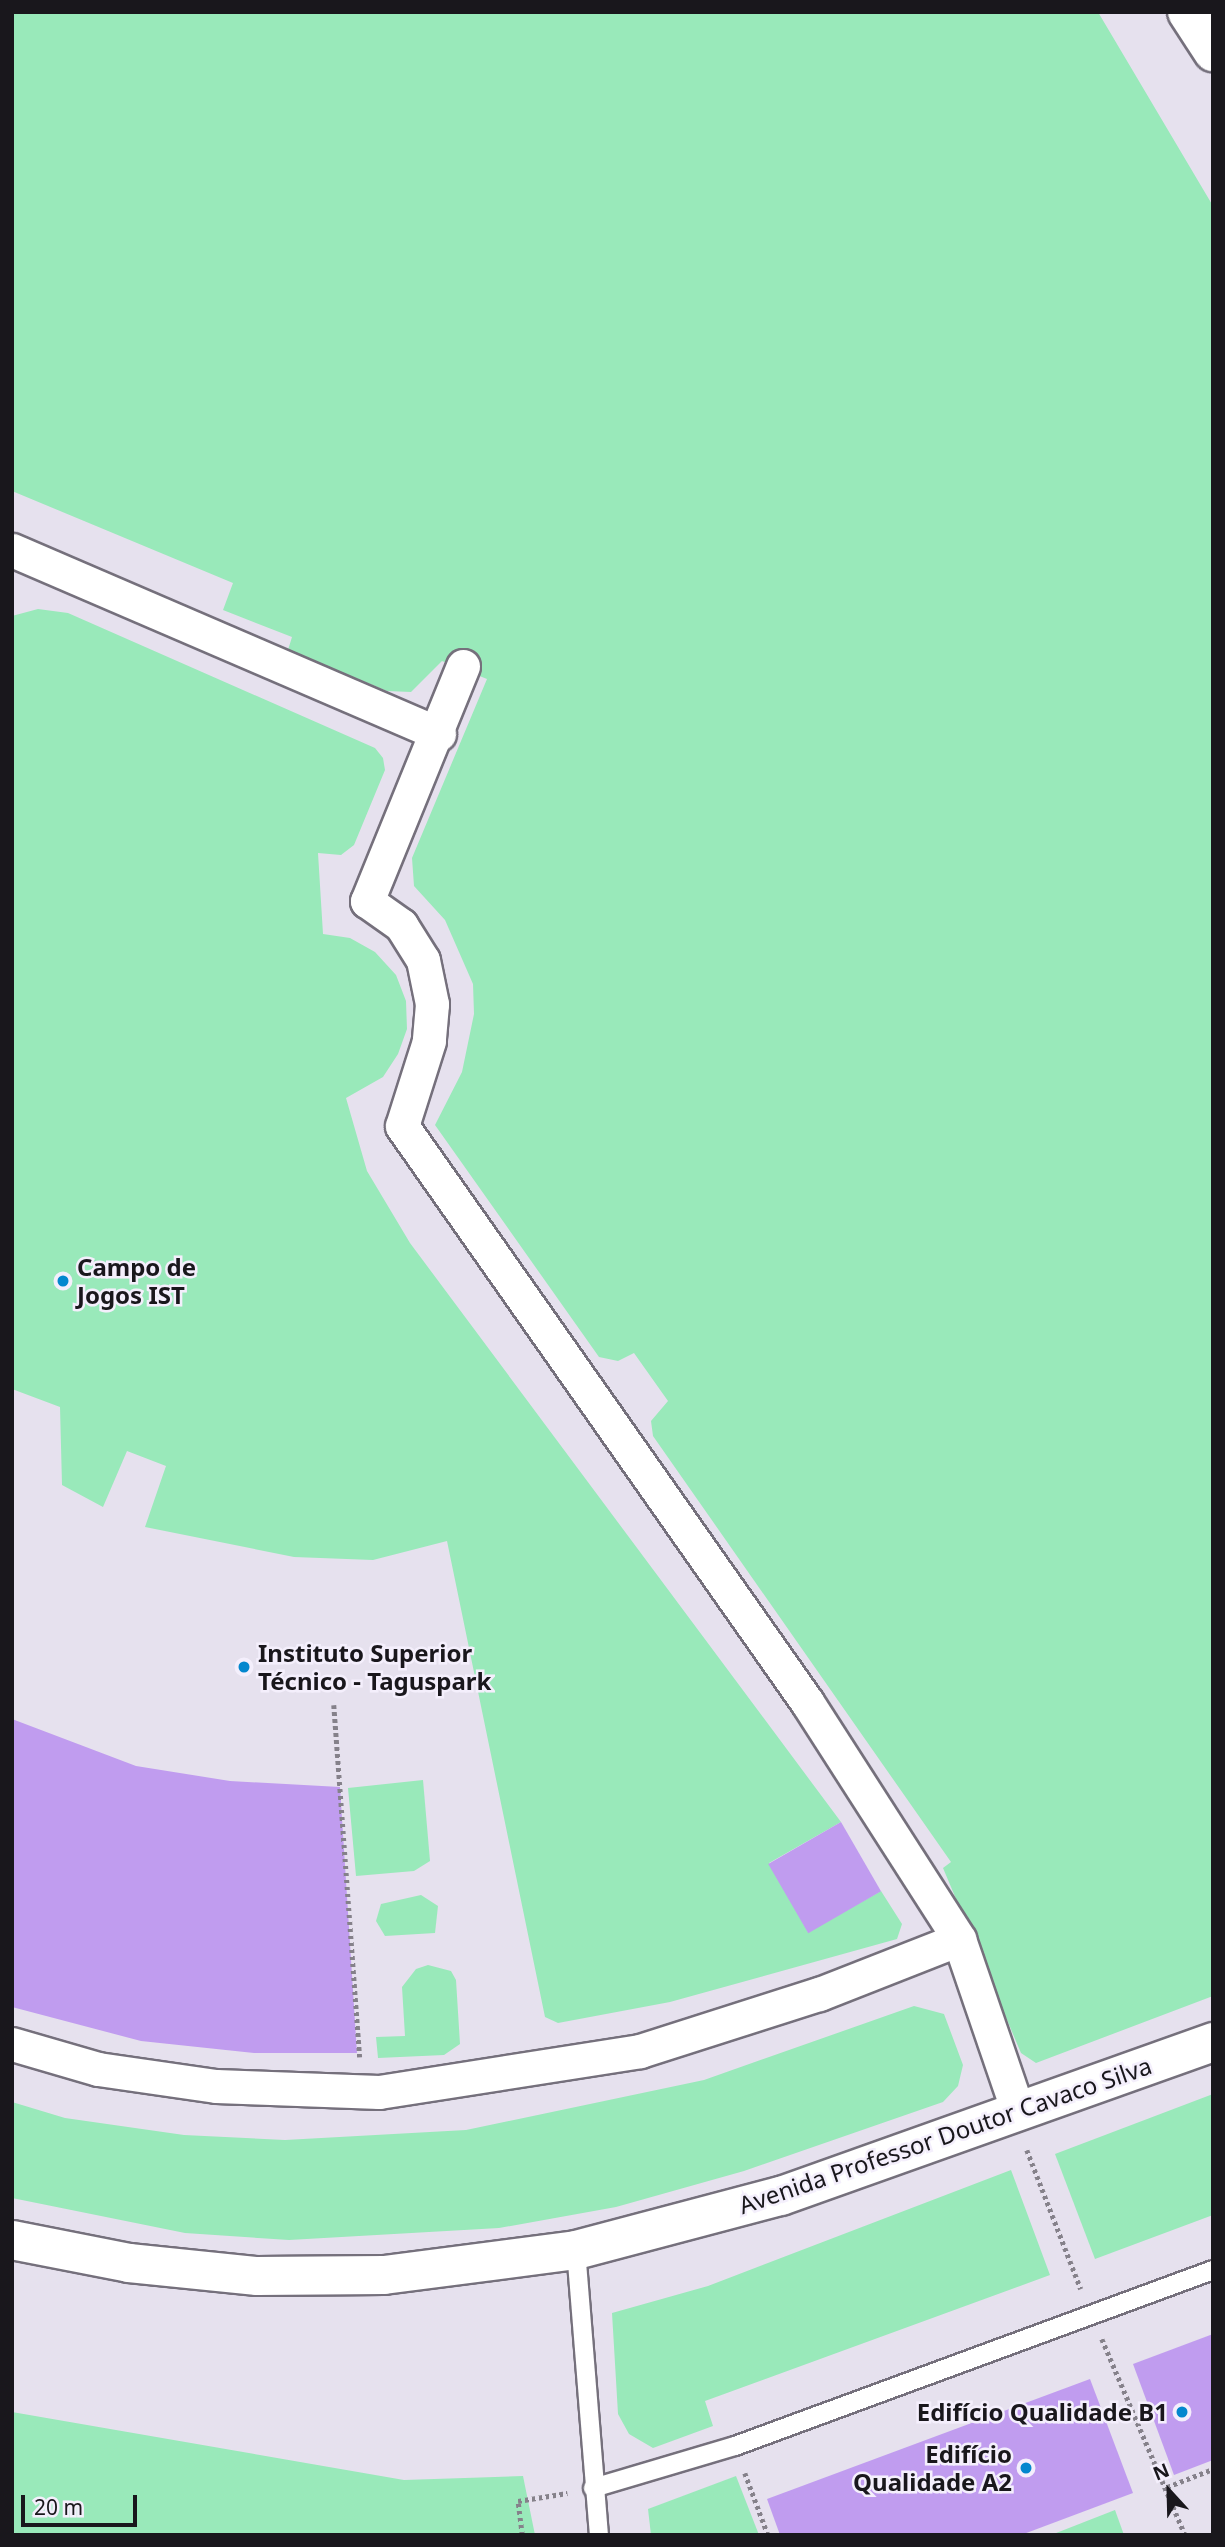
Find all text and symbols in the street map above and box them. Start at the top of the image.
place label: Campo de Jogos IST [77,1253,196,1309]
marker: Campo de Jogos IST [55,1273,71,1289]
place label: Instituto Superior Técnico - Taguspark [258,1639,491,1695]
marker: Instituto Superior Técnico - Taguspark [236,1659,252,1675]
street label: Avenida Professor Doutor Cavaco Silva [735,2051,1155,2219]
place label: Edifício Qualidade B1 [917,2398,1168,2426]
marker: Edifício Qualidade B1 [1174,2404,1190,2420]
place label: Edifício Qualidade A2 [853,2440,1012,2496]
north arrow [1134,2456,1204,2526]
text: N [1149,2457,1173,2486]
marker: Edifício Qualidade A2 [1018,2460,1034,2476]
scale bar [24,2480,140,2524]
text: 20 m [34,2493,83,2521]

